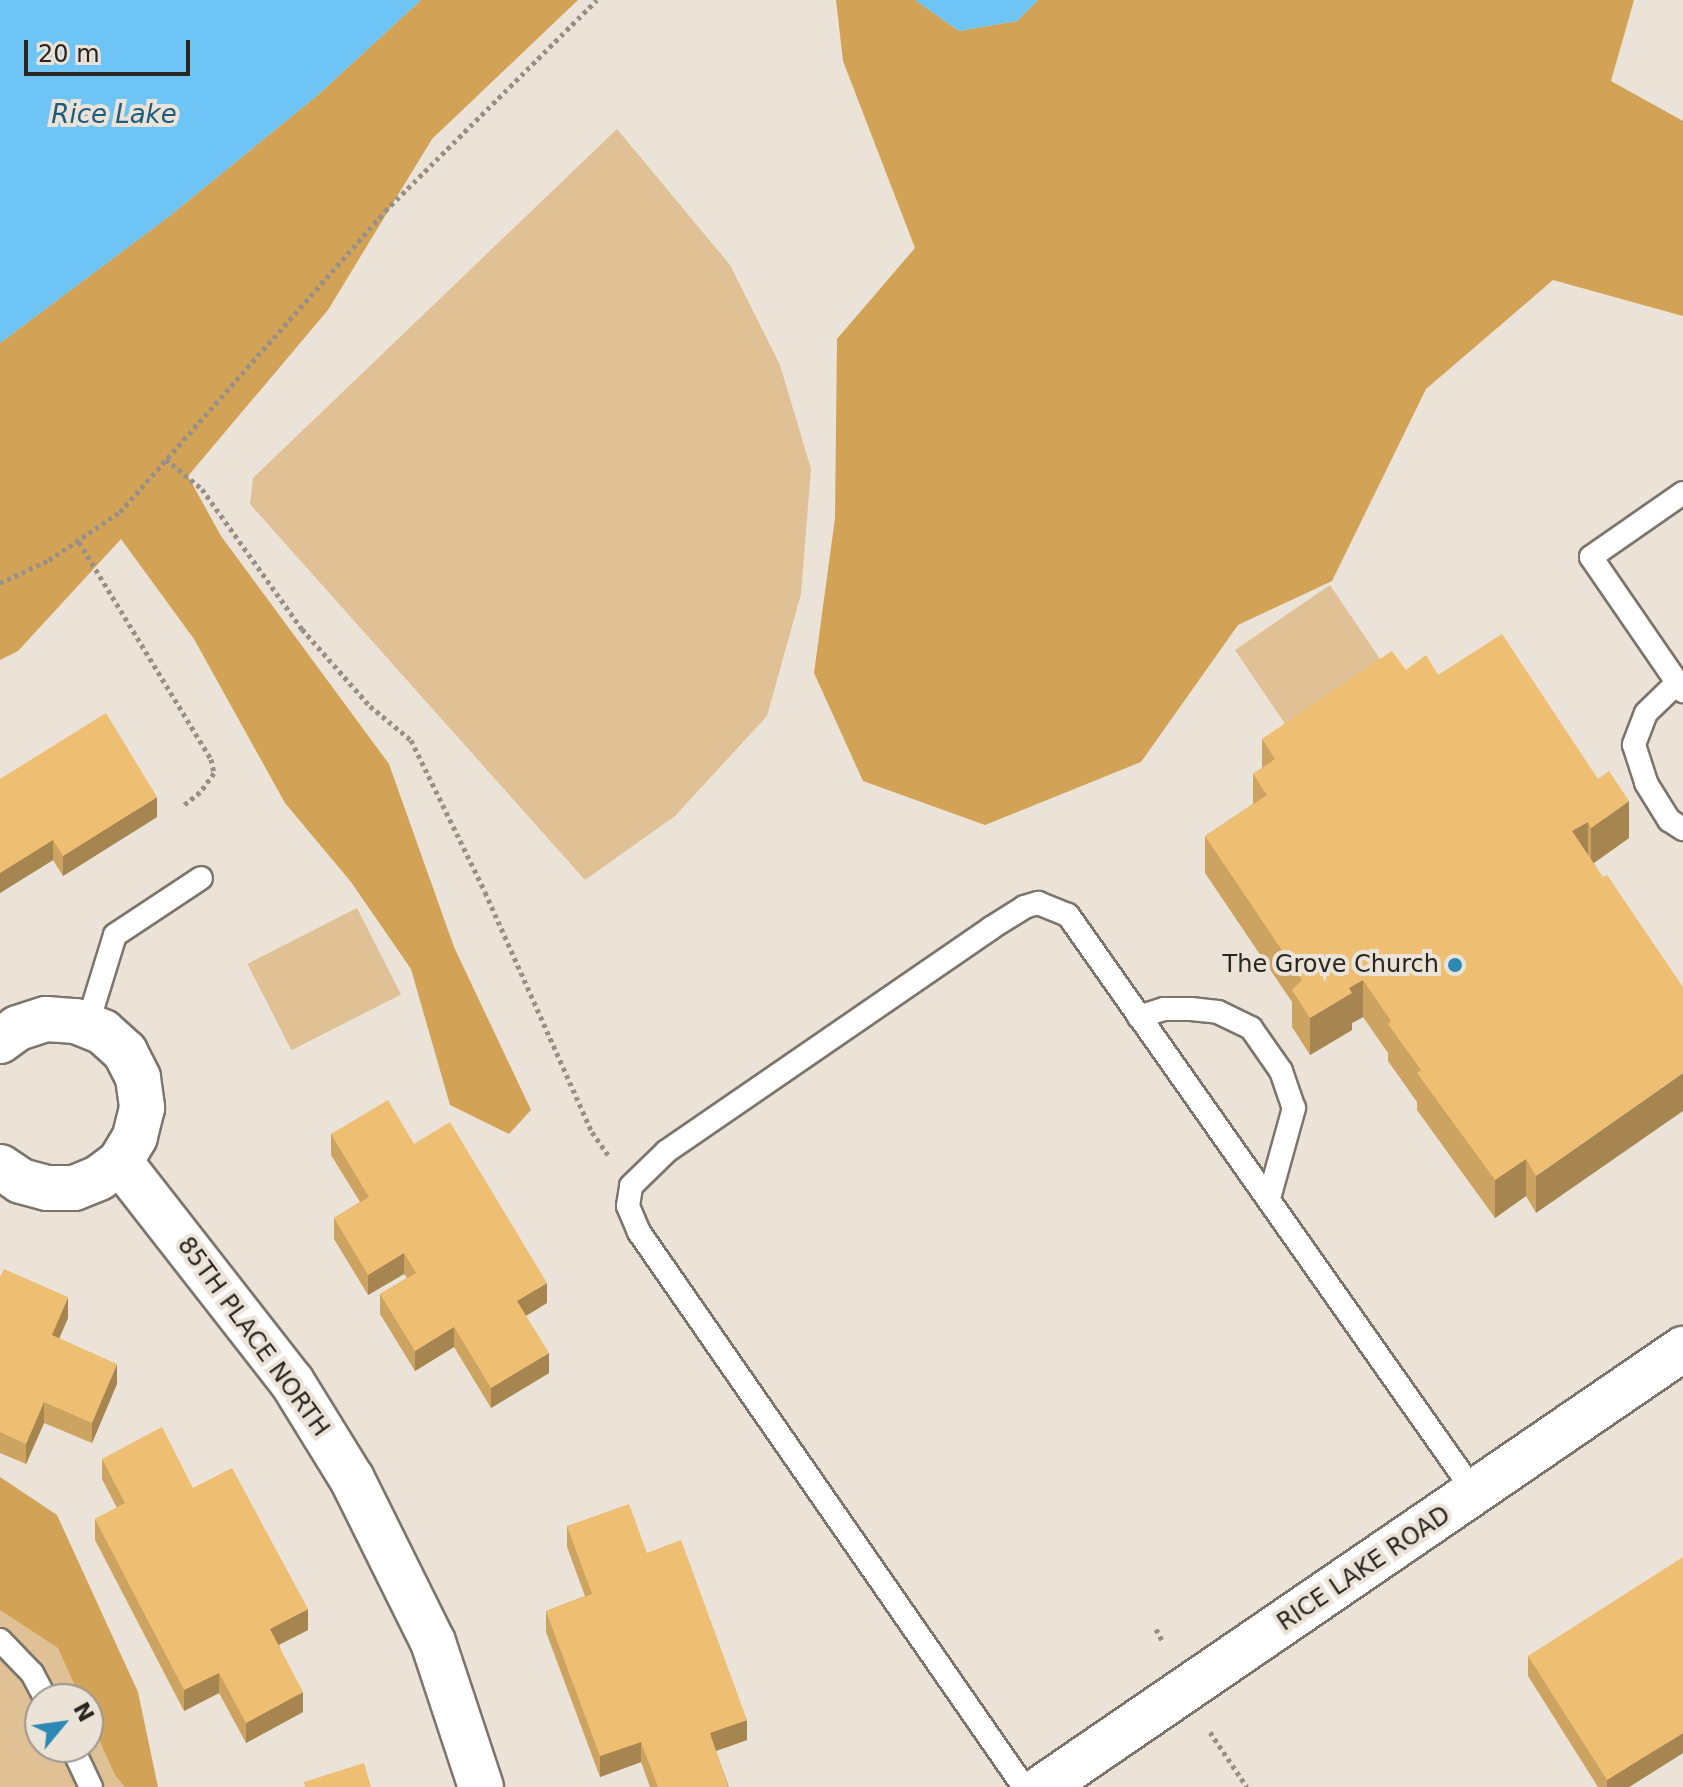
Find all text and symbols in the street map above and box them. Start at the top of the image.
scale bar [28,24,194,74]
text: 20 m [38,40,100,68]
water label: Rice Lake [51,99,177,131]
place label: The Grove Church [1223,951,1439,979]
marker: The Grove Church [1446,956,1464,974]
street label: 85TH PLACE NORTH [171,1232,335,1442]
street label: RICE LAKE ROAD [1272,1501,1456,1637]
north arrow [24,1683,104,1763]
text: N [68,1698,99,1726]

